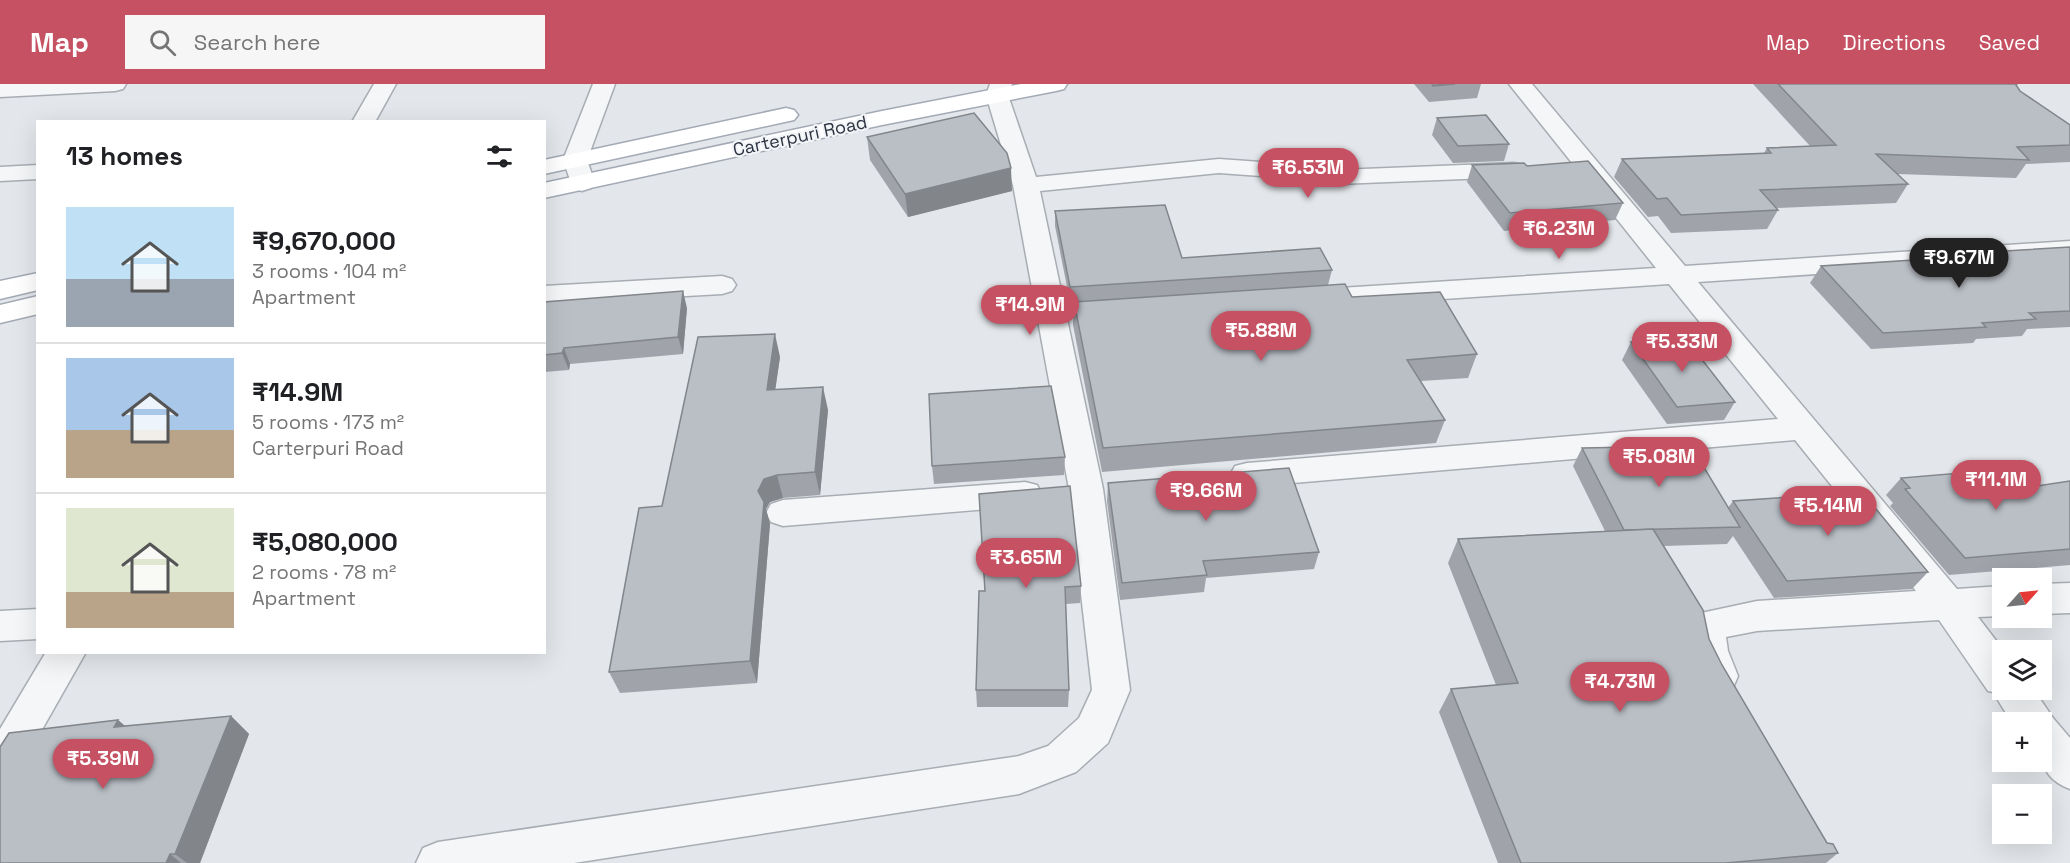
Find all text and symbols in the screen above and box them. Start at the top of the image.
search box [125,15,545,69]
text: Map [30,24,89,60]
icon: search [146,26,179,59]
text: Search here [194,28,321,56]
text: Map [1766,29,1810,56]
text: Directions [1843,29,1946,56]
text: Saved [1979,29,2040,56]
street label: Carterpuri Road [731,110,869,161]
text: 13 homes [66,139,183,173]
icon: filters [483,140,516,173]
pin: ₹6.53M [1259,148,1357,199]
text: ₹6.53M [1272,154,1344,180]
pin: ₹6.23M [1510,209,1608,260]
text: ₹6.23M [1523,215,1595,241]
text: ₹9,670,000 [252,224,396,258]
icon: home [114,231,186,303]
pin: ₹9.67M [1910,238,2008,289]
text: ₹9.67M [1923,244,1995,270]
text: 3 rooms · 104 m² [252,258,406,284]
text: Apartment [252,284,356,310]
pin: ₹14.9M [981,285,1079,336]
text: ₹14.9M [995,291,1065,317]
pin: ₹5.88M [1212,311,1310,362]
text: ₹5.88M [1225,317,1297,343]
pin: ₹5.33M [1633,322,1731,373]
text: ₹5.33M [1646,328,1718,354]
text: ₹14.9M [252,375,343,409]
icon: home [114,382,186,454]
text: 5 rooms · 173 m² [252,409,404,435]
text: Carterpuri Road [252,435,404,461]
pin: ₹5.08M [1610,437,1708,488]
text: ₹5.08M [1623,443,1695,469]
pin: ₹11.1M [1947,460,2045,511]
text: ₹11.1M [1965,466,2027,492]
pin: ₹9.66M [1157,471,1255,522]
text: ₹9.66M [1170,477,1242,503]
pin: ₹5.14M [1779,486,1877,537]
text: ₹5.14M [1794,492,1862,518]
text: ₹5,080,000 [252,525,398,559]
icon: home [114,532,186,604]
pin: ₹3.65M [977,538,1075,589]
text: ₹3.65M [990,544,1062,570]
text: 2 rooms · 78 m² [252,559,396,585]
north arrow [1992,568,2052,628]
map controls [1992,568,2052,844]
text: Apartment [252,585,356,611]
button: layers [1992,640,2052,700]
pin: ₹4.73M [1571,662,1669,713]
text: ₹4.73M [1584,668,1656,694]
button: + [1992,712,2052,772]
pin: ₹5.39M [54,739,152,790]
text: ₹5.39M [67,745,139,771]
button: − [1992,784,2052,844]

